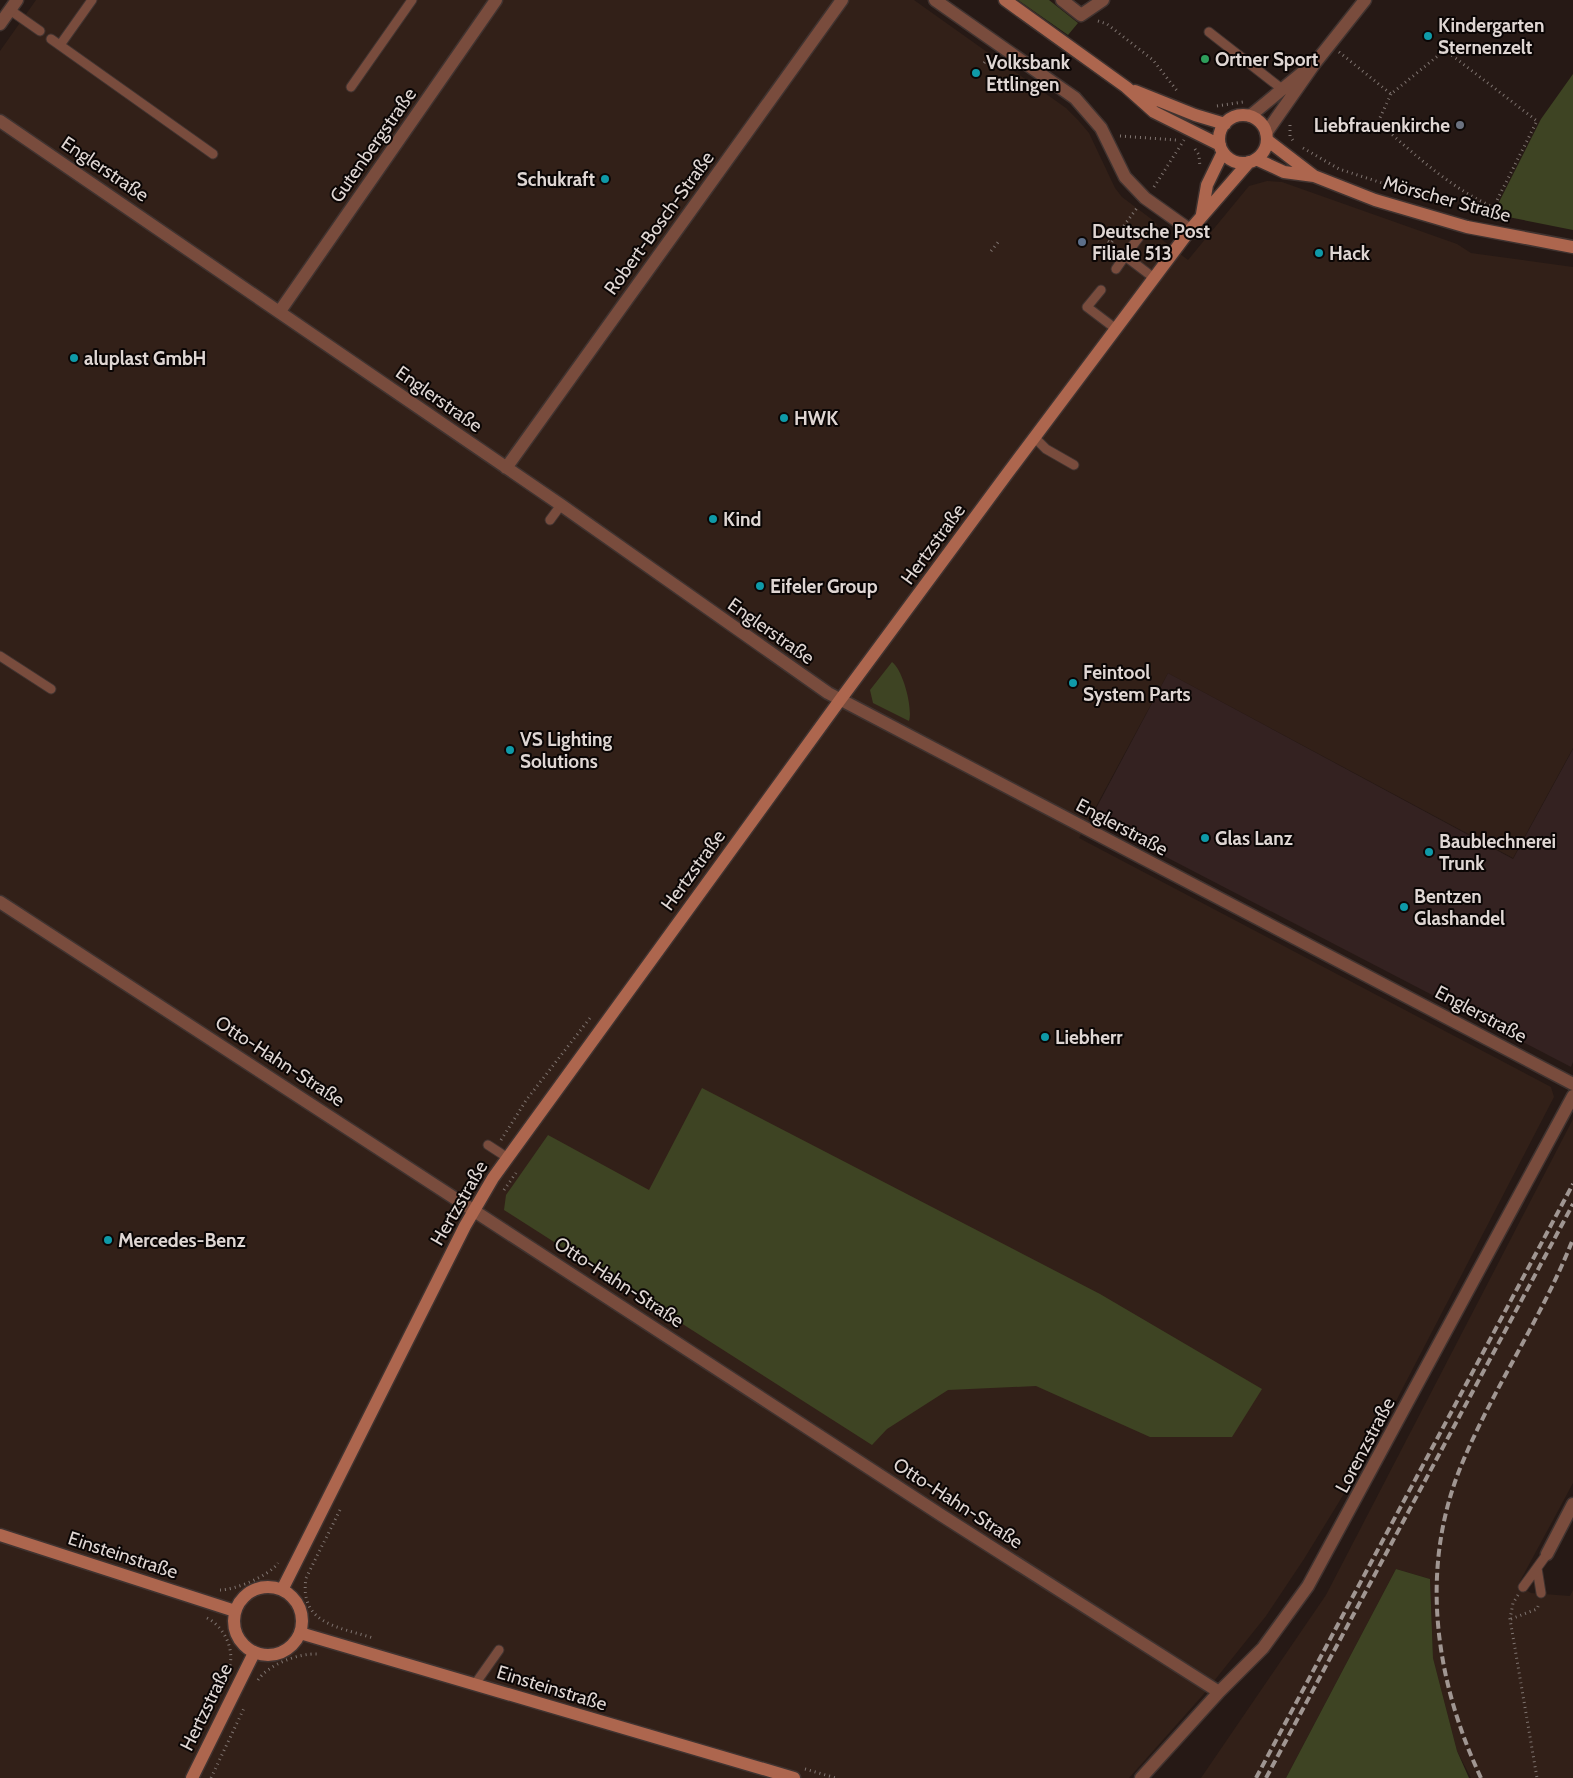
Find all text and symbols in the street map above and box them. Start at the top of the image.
place label: Kindergarten Sternenzelt [1438,14,1544,59]
marker: Kindergarten Sternenzelt [1422,30,1434,42]
place label: Ortner Sport [1215,48,1319,71]
place label: Volksbank Ettlingen [986,51,1071,96]
marker: Ortner Sport [1199,53,1211,65]
marker: Volksbank Ettlingen [970,67,982,79]
street label: Gutenbergstraße [325,83,421,207]
place label: Liebfrauenkirche [1314,114,1450,137]
marker: Liebfrauenkirche [1454,119,1466,131]
street label: Englerstraße [57,131,153,207]
street label: Robert-Bosch-Straße [599,147,719,299]
place label: Schukraft [517,168,595,191]
street label: Mörscher Straße [1381,171,1514,227]
marker: Schukraft [599,173,611,185]
place label: Deutsche Post Filiale 513 [1092,220,1211,265]
marker: Deutsche Post Filiale 513 [1076,236,1088,248]
place label: Hack [1329,242,1371,265]
marker: Hack [1313,247,1325,259]
place label: aluplast GmbH [84,347,206,370]
marker: aluplast GmbH [68,352,80,364]
street label: Englerstraße [391,361,487,437]
place label: HWK [794,407,838,430]
marker: HWK [778,412,790,424]
street label: Hertzstraße [896,499,970,589]
place label: Kind [723,508,761,531]
marker: Kind [707,513,719,525]
place label: Eifeler Group [770,575,878,598]
marker: Eifeler Group [754,580,766,592]
street label: Englerstraße [723,593,819,669]
place label: Feintool System Parts [1083,661,1190,706]
marker: Feintool System Parts [1067,677,1079,689]
place label: VS Lighting Solutions [520,728,613,773]
marker: VS Lighting Solutions [504,744,516,756]
street label: Englerstraße [1072,793,1172,861]
street label: Hertzstraße [656,825,730,915]
place label: Glas Lanz [1215,827,1293,850]
place label: Baublechnerei Trunk [1439,830,1556,875]
marker: Glas Lanz [1199,832,1211,844]
marker: Baublechnerei Trunk [1423,846,1435,858]
place label: Bentzen Glashandel [1414,885,1505,930]
marker: Bentzen Glashandel [1398,901,1410,913]
street label: Englerstraße [1431,980,1531,1048]
street label: Otto-Hahn-Straße [211,1011,349,1112]
place label: Liebherr [1055,1026,1123,1049]
marker: Liebherr [1039,1031,1051,1043]
street label: Hertzstraße [426,1156,493,1249]
place label: Mercedes-Benz [118,1229,246,1252]
street label: Otto-Hahn-Straße [550,1232,688,1333]
marker: Mercedes-Benz [102,1234,114,1246]
street label: Lorenzstraße [1330,1393,1400,1497]
street label: Otto-Hahn-Straße [889,1453,1027,1554]
street label: Einsteinstraße [65,1526,181,1584]
street label: Hertzstraße [175,1659,237,1754]
street label: Einsteinstraße [494,1660,610,1716]

